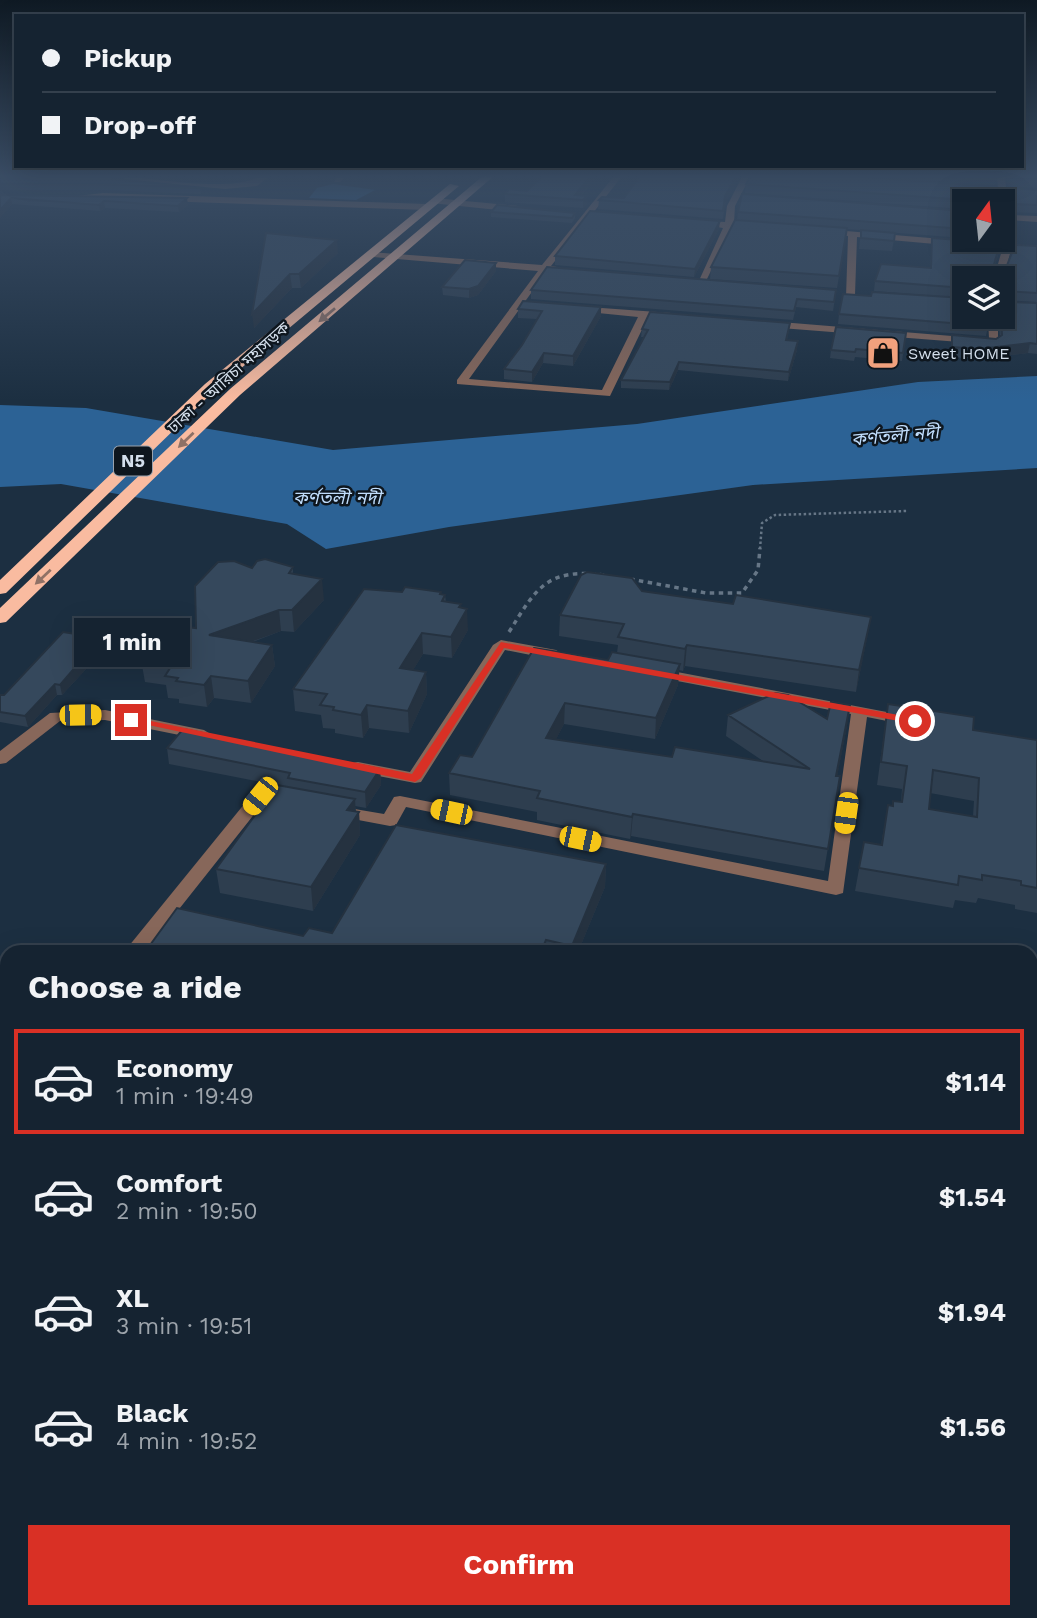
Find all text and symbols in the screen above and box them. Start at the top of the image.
text: Pickup [84,43,172,73]
text: Drop-off [84,110,196,140]
north arrow [952,189,1015,252]
map controls [952,189,1015,329]
button: layers [952,266,1015,329]
one-way arrow [318,308,336,323]
street label: ঢাকা - আরিচা মহাসড়ক [163,317,294,438]
shop icon: Sweet HOME [864,334,902,372]
place label: Sweet HOME [908,344,1009,363]
water label: কর্ণতলী নদী [850,421,943,450]
one-way arrow [178,431,195,448]
road number: N5 [114,447,152,476]
water label: কর্ণতলী নদী [293,487,384,508]
one-way arrow [35,569,52,585]
callout: 1 min [73,618,189,668]
text: 1 min [102,629,162,656]
car [59,704,102,726]
route end [115,704,147,736]
route start [899,705,931,737]
car [239,773,282,819]
car [833,791,860,835]
car [429,797,474,827]
car [558,824,603,854]
text: Choose a ride [28,968,242,1006]
icon: car [32,1050,95,1113]
text: Economy [116,1053,233,1083]
text: $1.14 [945,1067,1006,1097]
text: 1 min · 19:49 [116,1083,254,1110]
icon: car [32,1165,95,1228]
text: Comfort [116,1168,222,1198]
text: $1.54 [939,1182,1006,1212]
text: 2 min · 19:50 [116,1198,258,1225]
icon: car [32,1280,95,1343]
text: XL [116,1283,149,1313]
text: $1.94 [938,1297,1006,1327]
text: 3 min · 19:51 [116,1313,252,1340]
icon: car [32,1395,95,1458]
text: Black [116,1398,188,1428]
text: $1.56 [939,1412,1006,1442]
text: 4 min · 19:52 [116,1428,257,1455]
button: Confirm [28,1525,1010,1605]

